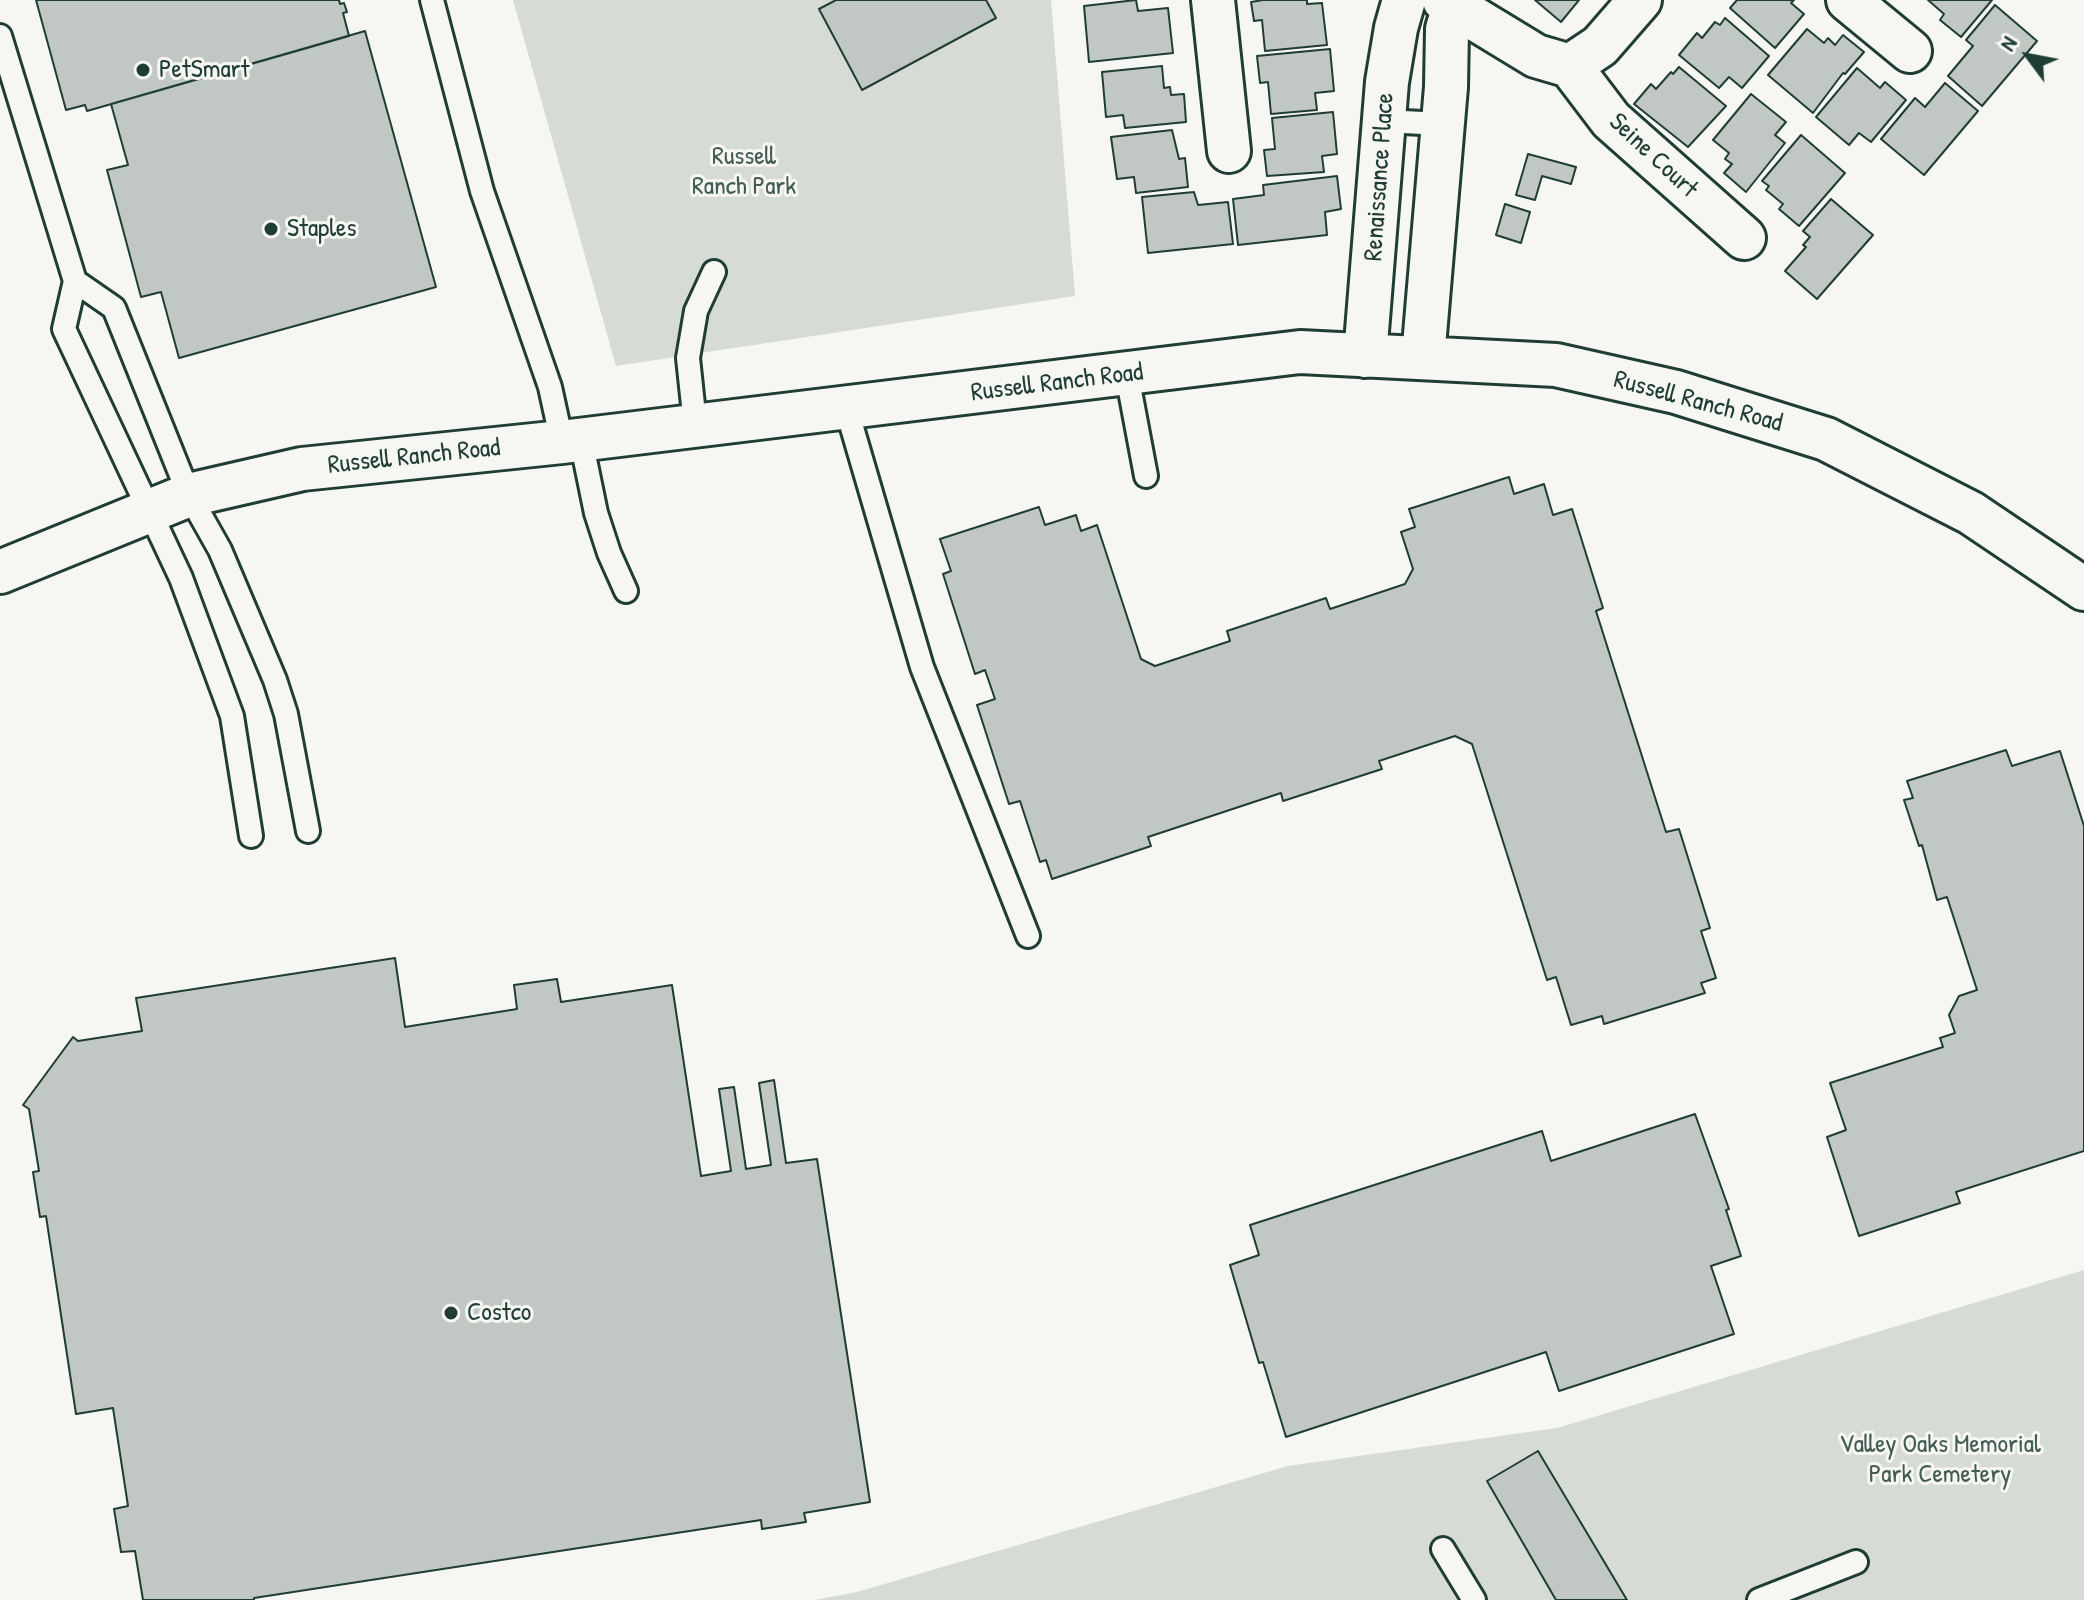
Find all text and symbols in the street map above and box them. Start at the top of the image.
north arrow [1988,16,2068,96]
text: N [1992,30,2023,56]
place label: PetSmart [159,54,250,86]
marker: PetSmart [134,61,152,79]
street label: Renaissance Place [1359,92,1401,262]
street label: Seine Court [1602,107,1704,205]
park label: Russell Ranch Park [692,141,796,202]
place label: Staples [287,213,356,245]
marker: Staples [262,220,280,238]
street label: Russell Ranch Road [969,357,1145,409]
street label: Russell Ranch Road [1610,365,1786,439]
street label: Russell Ranch Road [326,432,502,482]
place label: Costco [467,1297,531,1329]
marker: Costco [442,1304,460,1322]
park label: Valley Oaks Memorial Park Cemetery [1839,1429,2041,1490]

